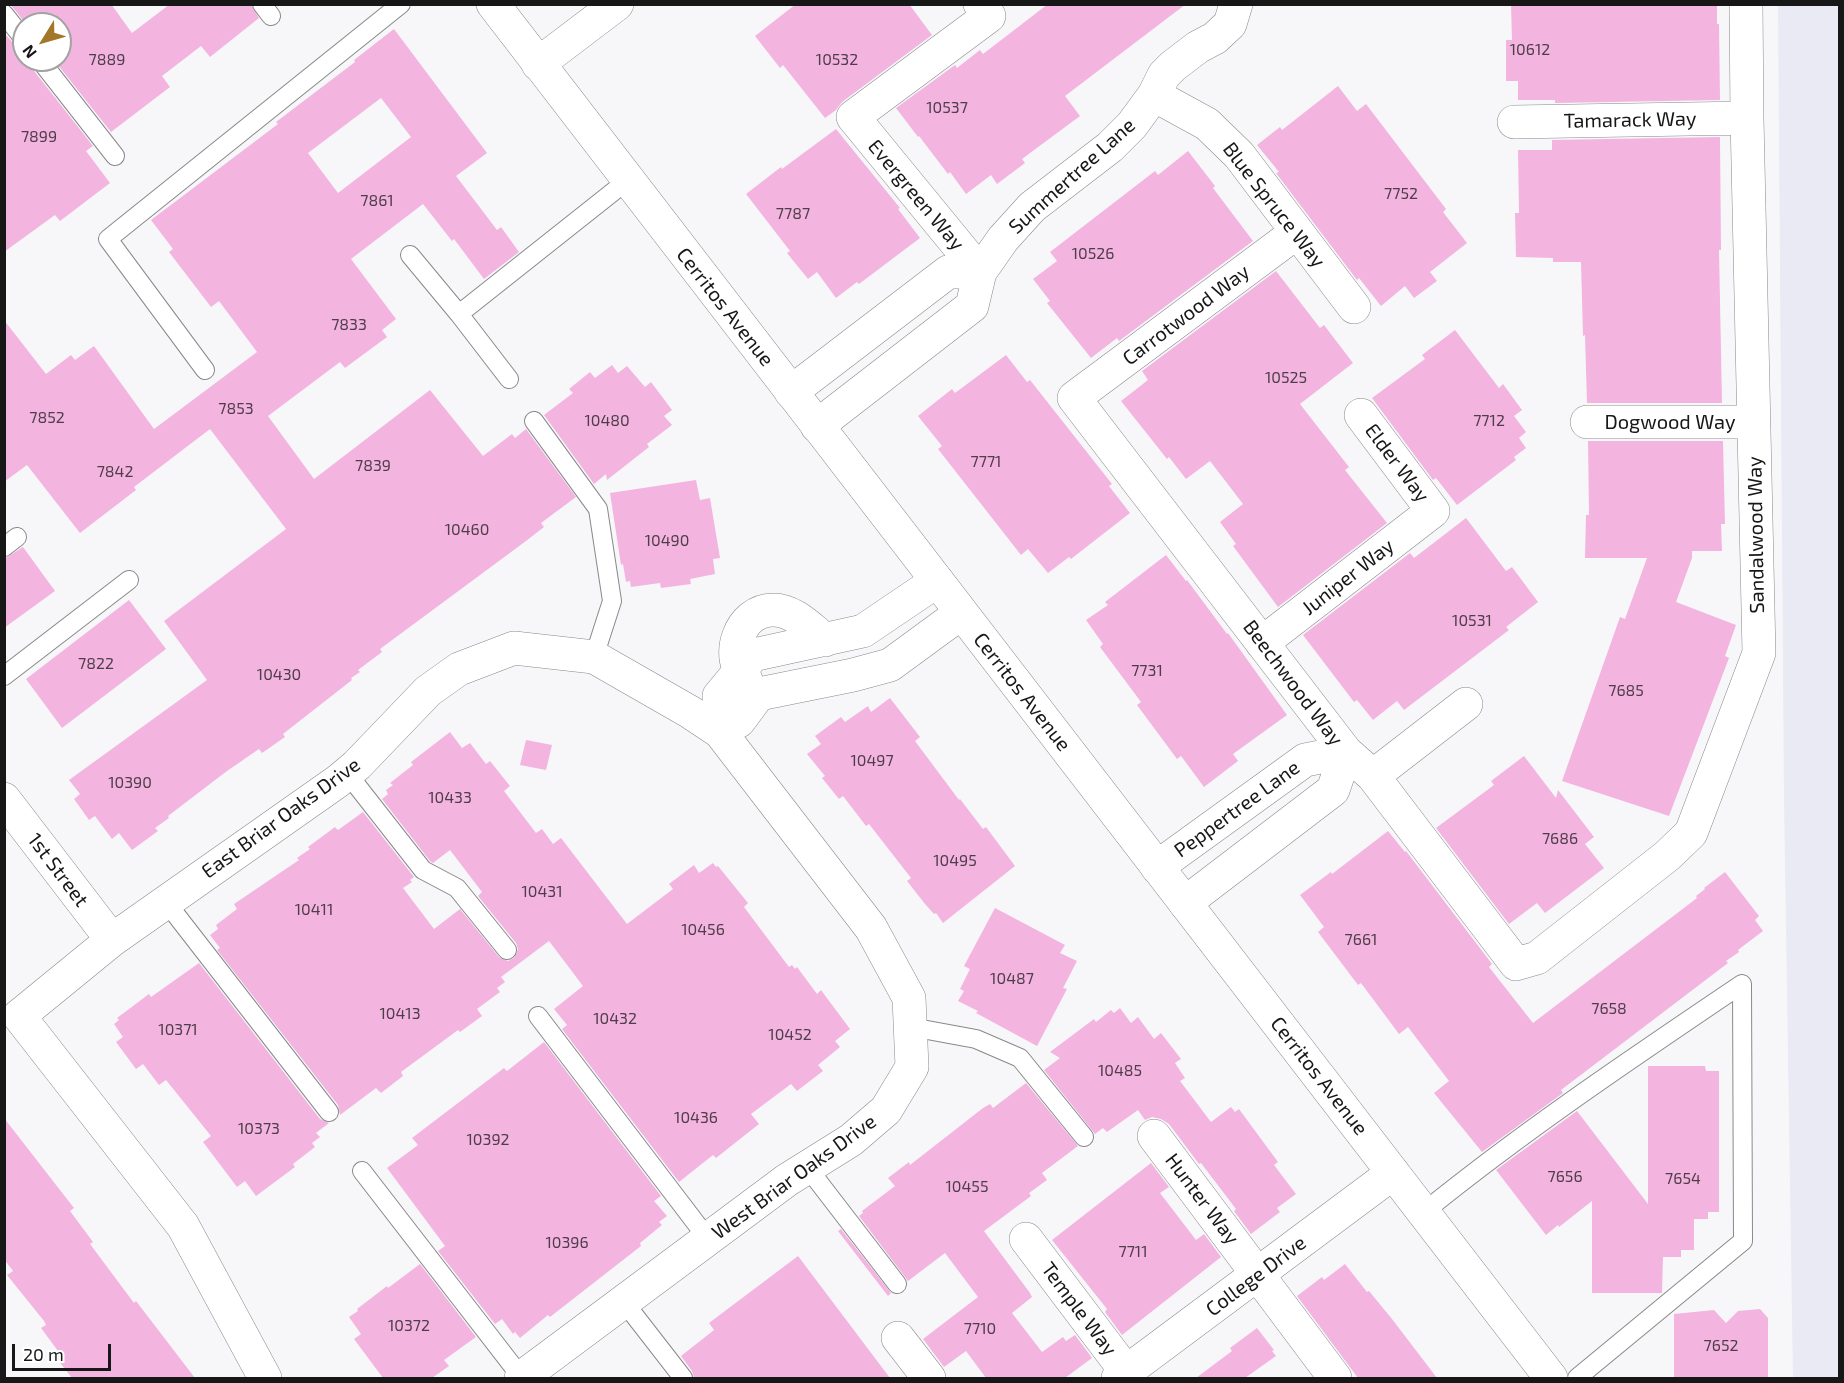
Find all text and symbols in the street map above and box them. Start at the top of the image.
north arrow [12,12,72,72]
house number: 10612 [1510,40,1550,60]
text: N [18,42,40,62]
house number: 7889 [89,50,125,70]
house number: 10532 [816,50,858,70]
house number: 10537 [926,98,968,118]
street label: Tamarack Way [1563,107,1697,133]
street label: Summertree Lane [1004,113,1140,239]
house number: 7899 [21,127,57,147]
street label: Evergreen Way [863,135,969,255]
street label: Blue Spruce Way [1218,138,1330,272]
house number: 7752 [1384,184,1418,204]
house number: 7861 [360,191,394,211]
house number: 7787 [776,204,810,224]
street label: Cerritos Avenue [671,243,779,371]
house number: 10526 [1072,244,1114,264]
street label: Carrotwood Way [1118,260,1254,370]
house number: 7833 [331,315,367,335]
house number: 10525 [1265,368,1307,388]
house number: 7853 [218,399,254,419]
house number: 7852 [29,408,65,428]
street label: Dogwood Way [1604,410,1736,434]
house number: 10480 [584,411,630,431]
house number: 7712 [1473,411,1505,431]
street label: Elder Way [1360,419,1434,507]
house number: 7771 [971,452,1001,472]
house number: 7839 [355,456,391,476]
street label: Sandalwood Way [1743,456,1769,614]
house number: 7842 [97,462,133,482]
house number: 10460 [445,520,489,540]
house number: 10490 [645,531,689,551]
street label: Juniper Way [1297,534,1399,620]
house number: 10531 [1452,611,1492,631]
street label: Beechwood Way [1238,616,1348,750]
street label: Cerritos Avenue [968,628,1076,756]
house number: 7822 [78,654,114,674]
house number: 7731 [1131,661,1163,681]
house number: 10430 [257,665,301,685]
house number: 7685 [1608,681,1644,701]
house number: 10497 [850,751,894,771]
street label: East Briar Oaks Drive [197,752,365,884]
street label: Peppertree Lane [1170,755,1304,863]
house number: 10390 [108,773,152,793]
house number: 10433 [428,788,472,808]
street label: 1st Street [23,829,93,911]
house number: 7686 [1542,829,1578,849]
house number: 10495 [933,851,977,871]
house number: 10431 [521,882,563,902]
house number: 10411 [295,900,333,920]
house number: 10456 [681,920,725,940]
house number: 7661 [1345,930,1377,950]
house number: 10487 [990,969,1034,989]
house number: 7658 [1591,999,1627,1019]
house number: 10413 [379,1004,421,1024]
house number: 10432 [593,1009,637,1029]
street label: Cerritos Avenue [1265,1012,1373,1140]
house number: 10371 [158,1020,198,1040]
house number: 10452 [768,1025,812,1045]
house number: 10485 [1098,1061,1142,1081]
house number: 10436 [674,1108,718,1128]
street label: West Briar Oaks Drive [707,1109,881,1245]
house number: 10373 [238,1119,280,1139]
house number: 10392 [466,1130,510,1150]
street label: Hunter Way [1160,1149,1244,1249]
house number: 7656 [1547,1167,1583,1187]
house number: 7654 [1665,1169,1701,1189]
house number: 10455 [945,1177,989,1197]
street label: College Drive [1201,1231,1311,1321]
house number: 10396 [545,1233,589,1253]
house number: 7711 [1118,1242,1148,1262]
street label: Temple Way [1036,1258,1122,1360]
house number: 10372 [388,1316,430,1336]
house number: 7710 [964,1319,996,1339]
scale bar [15,1332,114,1370]
house number: 7652 [1704,1336,1738,1356]
text: 20 m [23,1343,64,1365]

